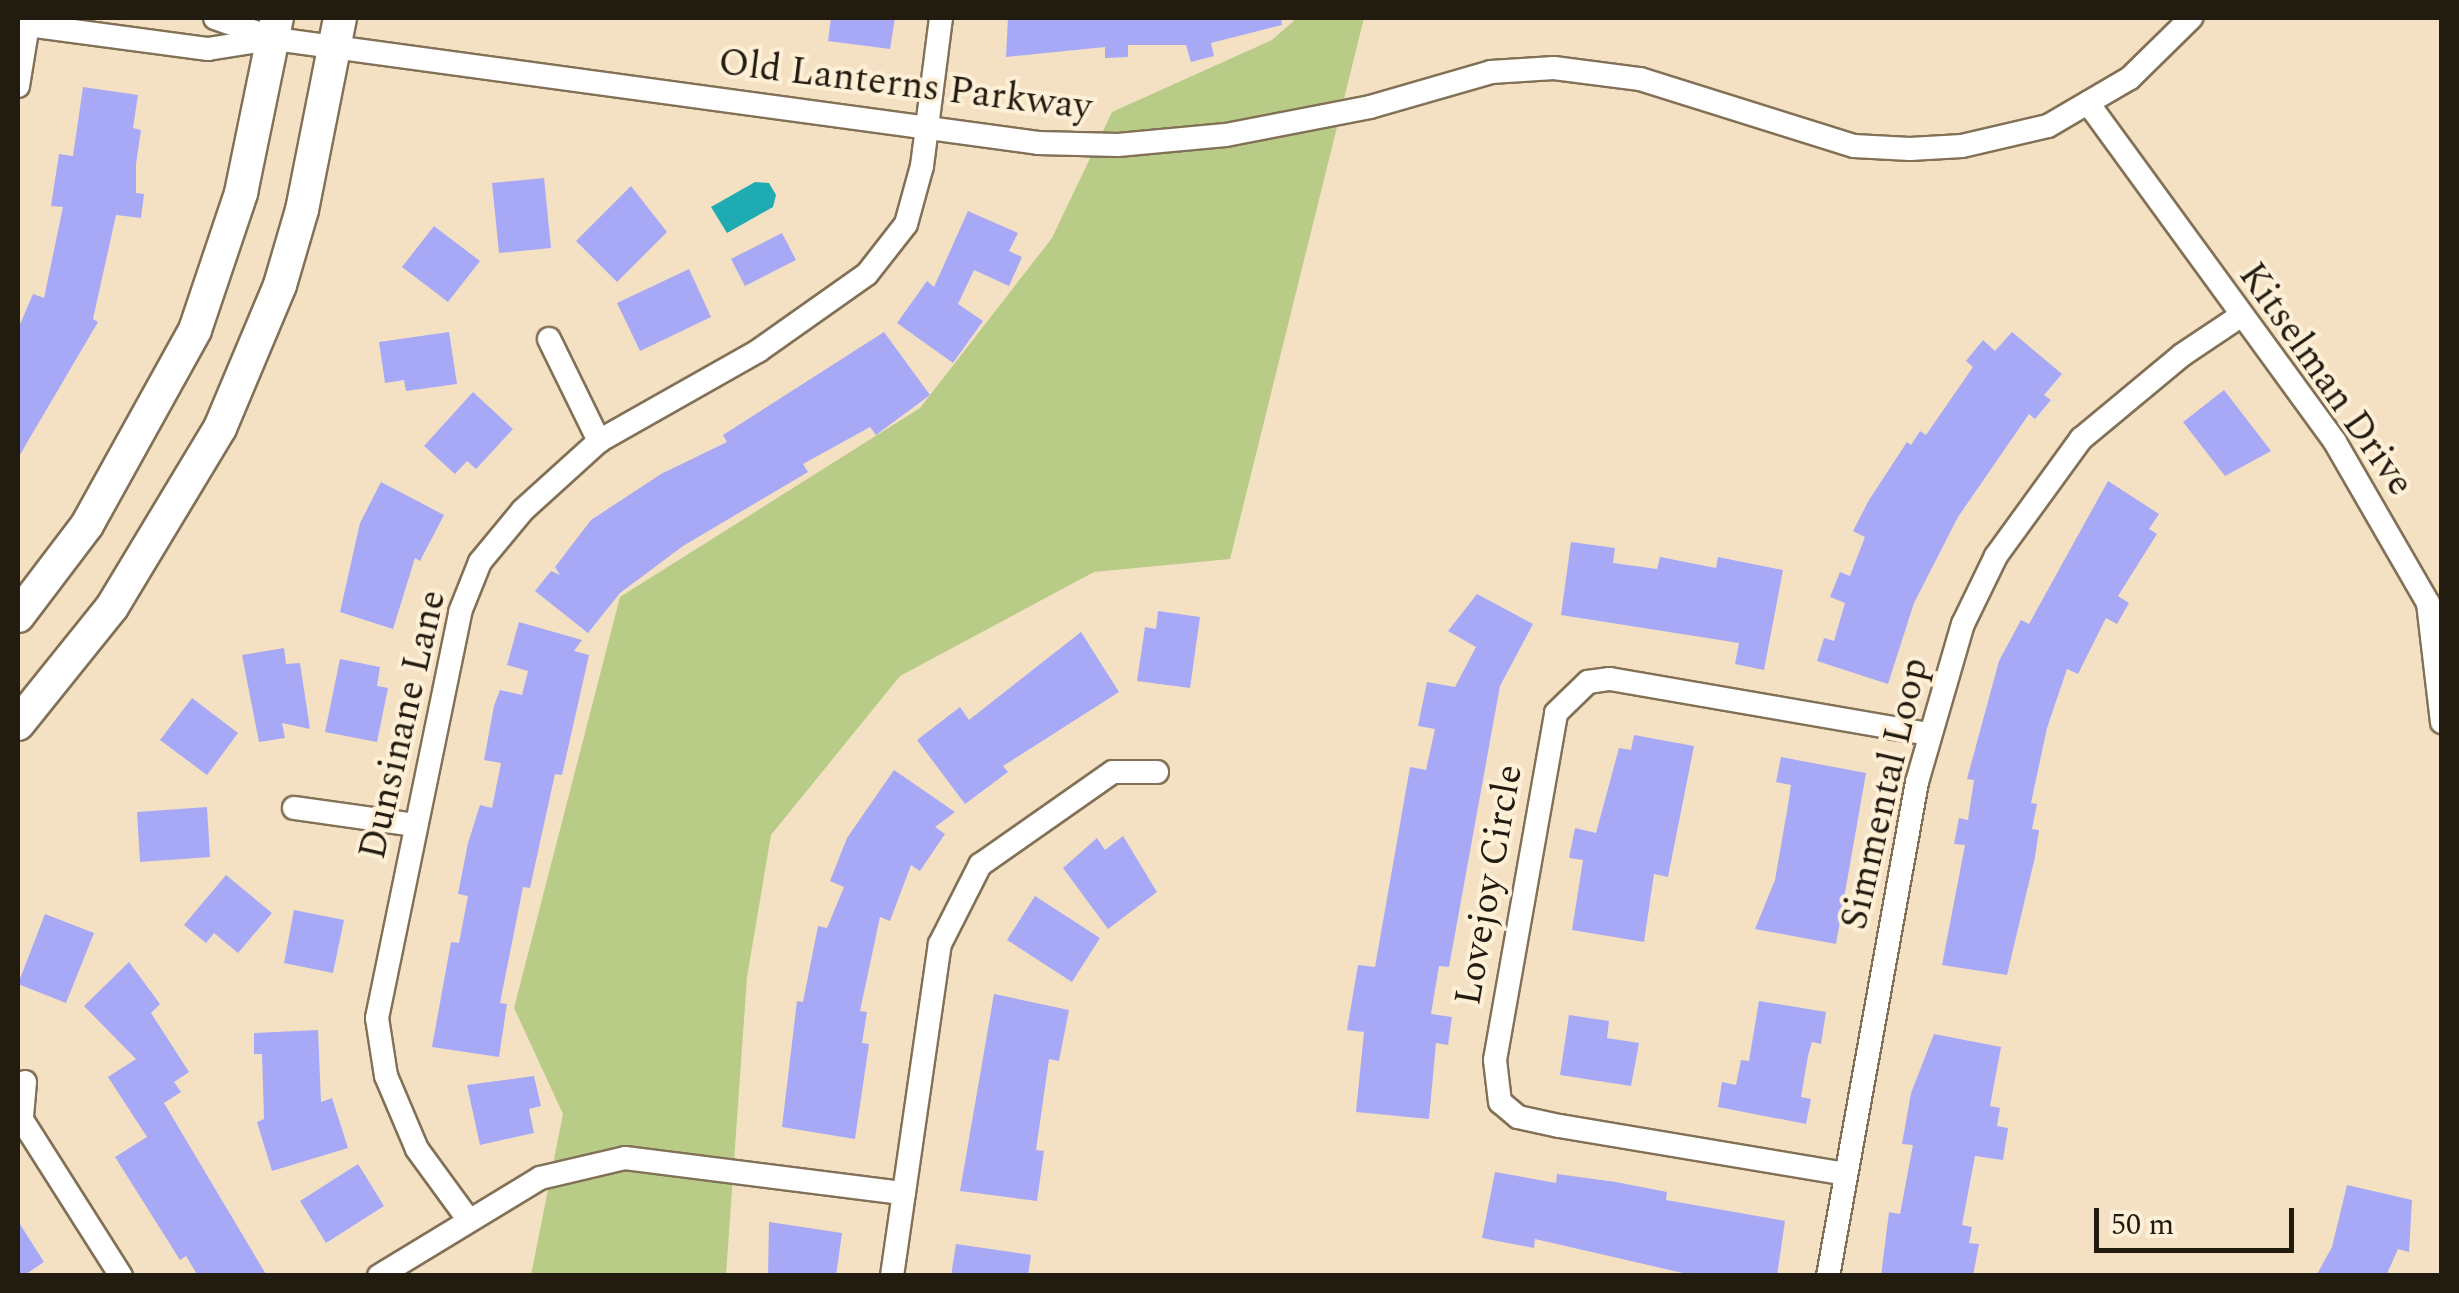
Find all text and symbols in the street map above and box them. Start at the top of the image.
street label: Old Lanterns Parkway [716,40,1094,132]
street label: Kitselman Drive [2228,255,2422,505]
street label: Dunsinane Lane [351,586,457,864]
street label: Simmental Loop [1833,654,1939,934]
street label: Lovejoy Circle [1446,761,1534,1009]
scale bar [2099,1188,2299,1250]
text: 50 m [2111,1202,2174,1248]

